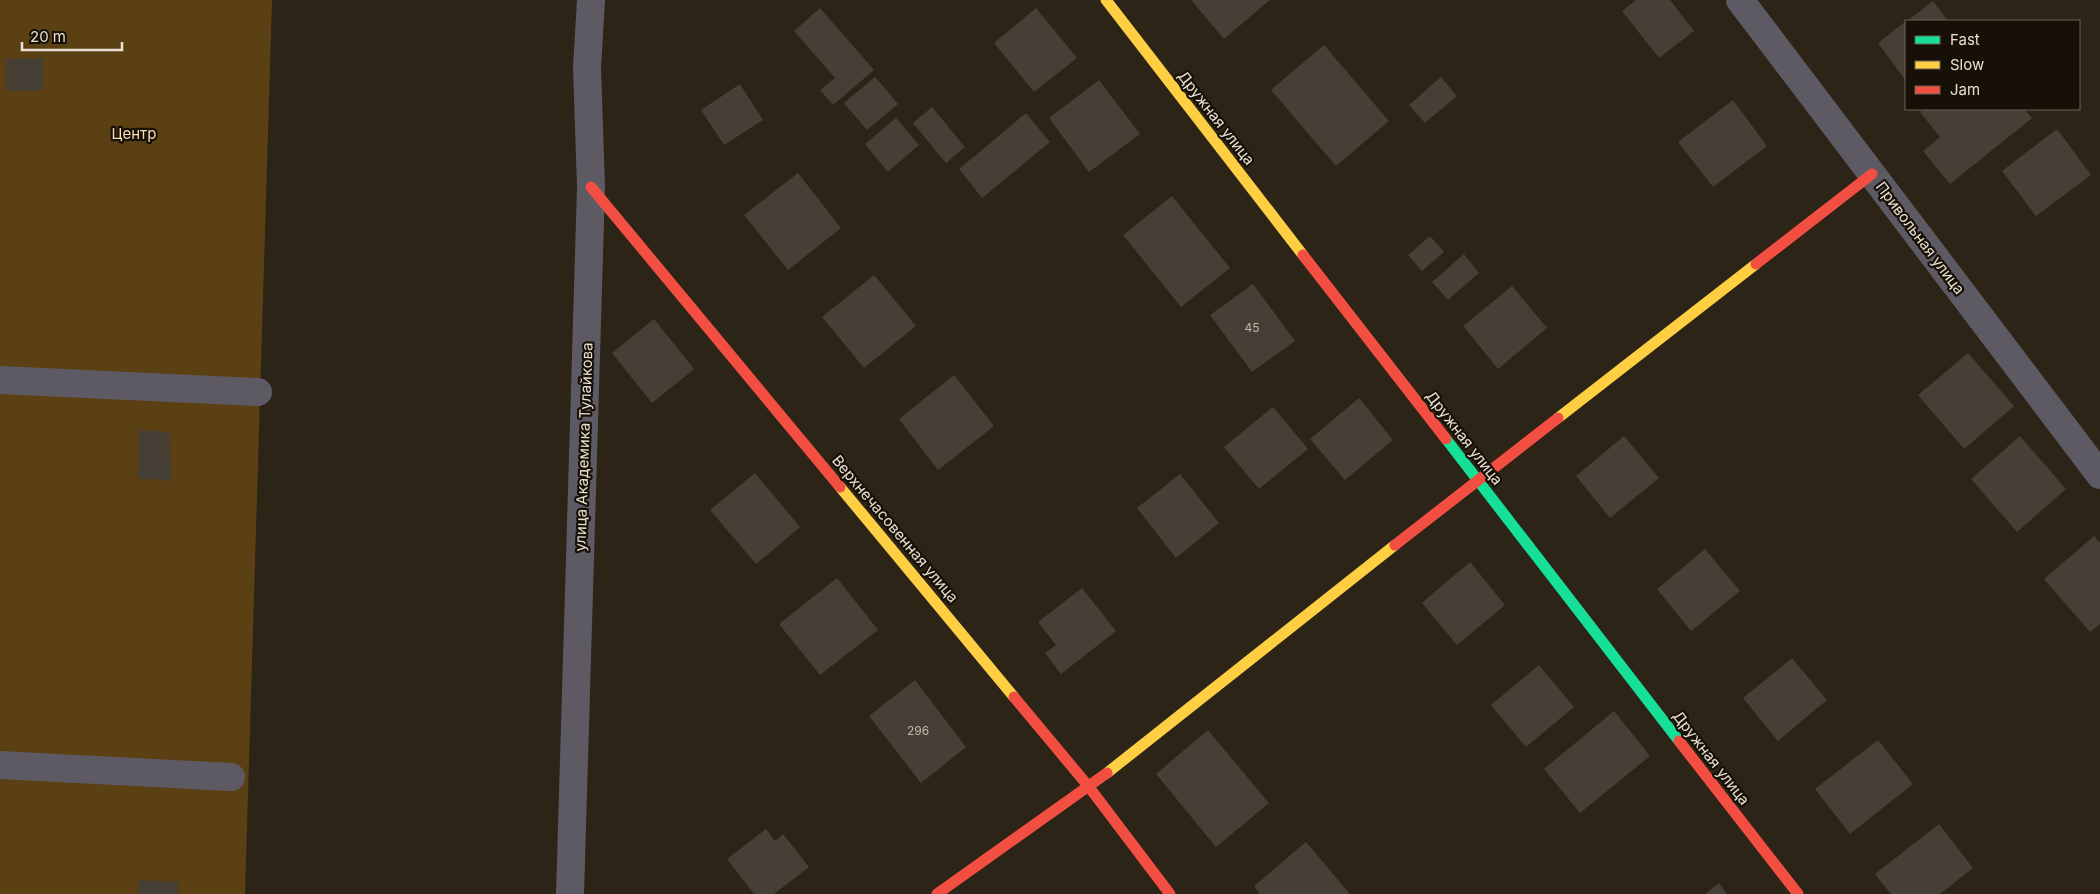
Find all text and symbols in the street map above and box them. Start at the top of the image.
scale bar [22,20,122,52]
legend [1905,20,2080,110]
text: 20 m [30,27,66,46]
text: Fast [1950,30,1980,49]
text: Slow [1950,55,1984,74]
street label: Дружная улица [1174,67,1259,169]
text: Jam [1950,80,1980,99]
park label: Центр [112,124,156,143]
street label: Привольная улица [1872,178,1969,298]
house number: 45 [1244,320,1260,335]
street label: улица Академика Тулайкова [570,342,597,552]
street label: Дружная улица [1422,387,1507,489]
street label: Верхнечасовенная улица [828,451,963,606]
street label: Дружная улица [1669,707,1754,809]
house number: 296 [907,723,929,738]

